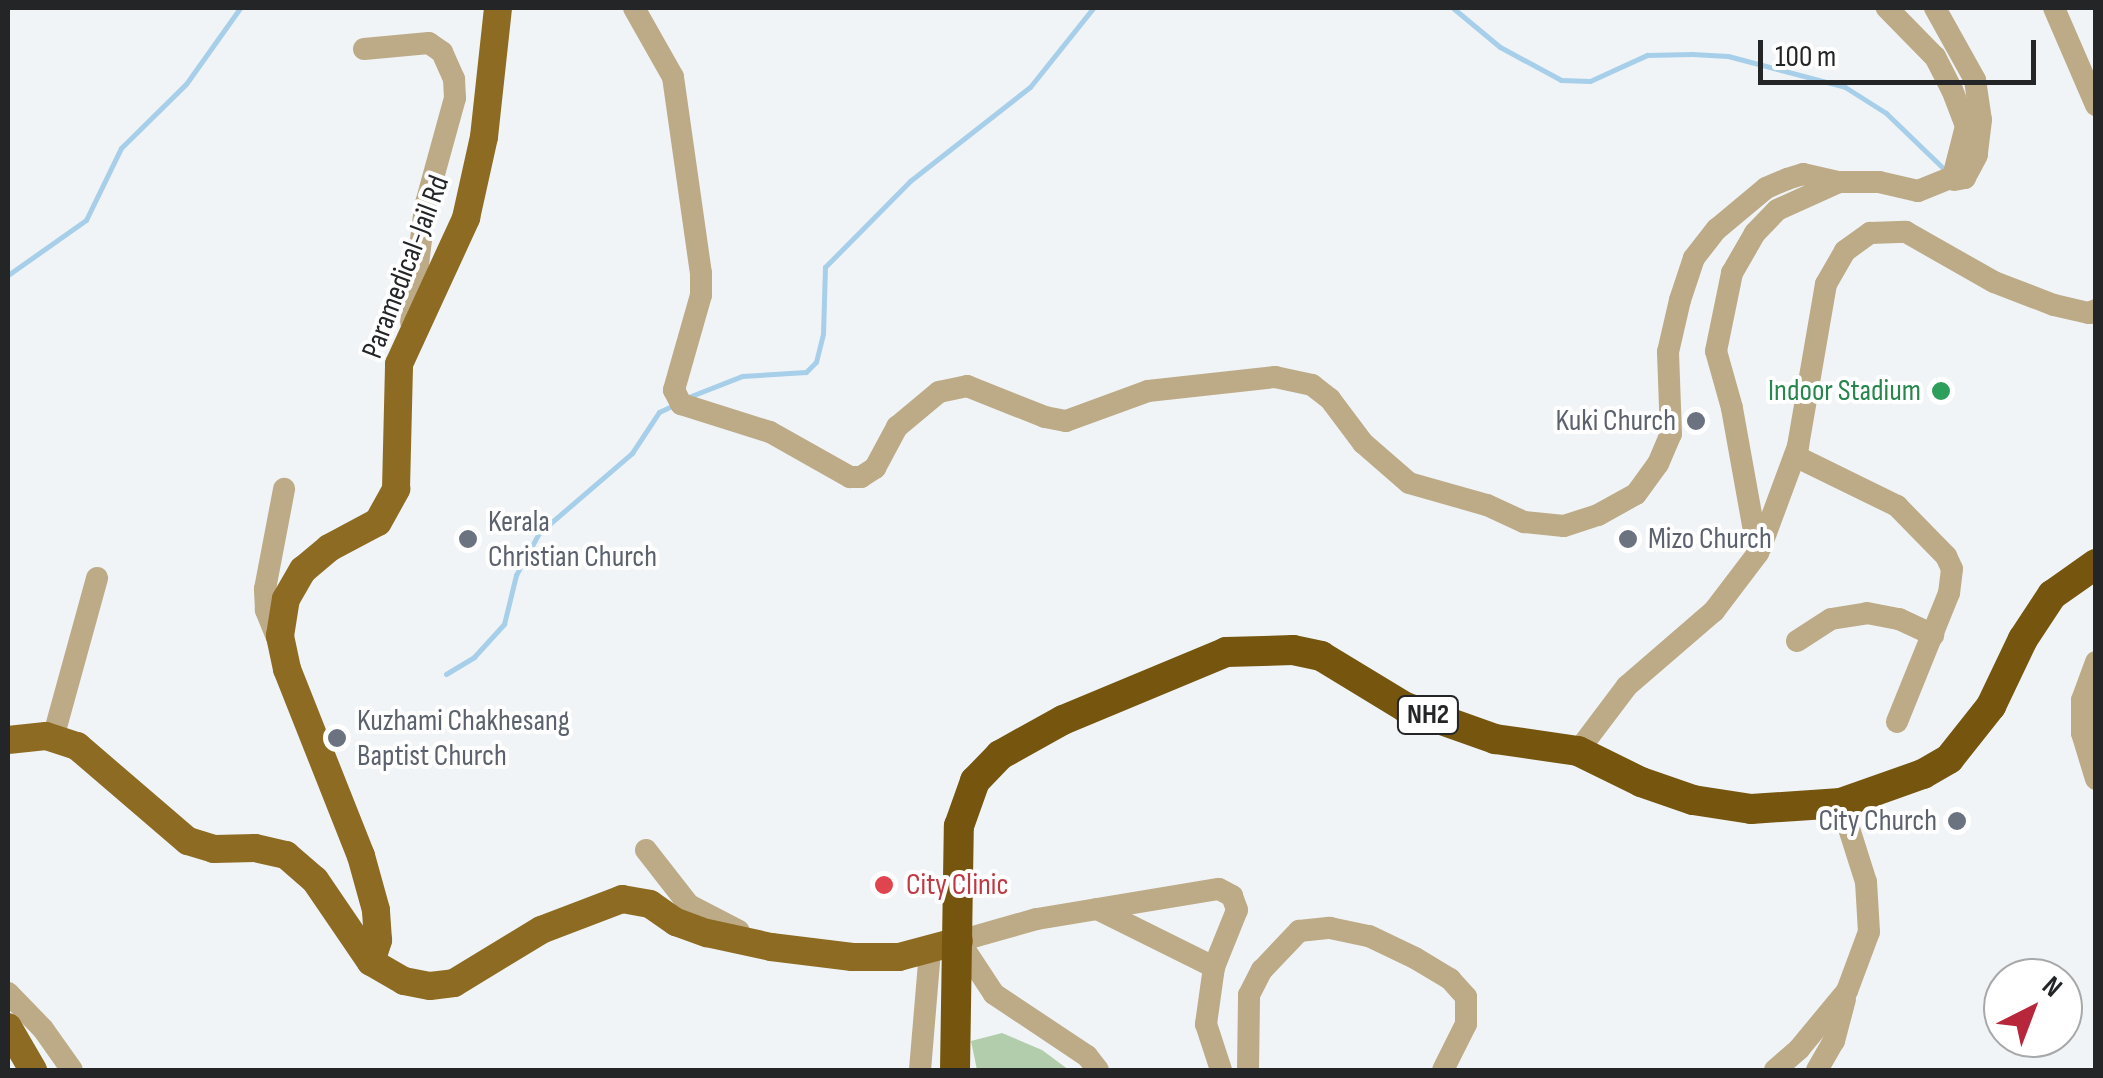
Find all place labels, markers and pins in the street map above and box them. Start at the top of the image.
place label: Indoor Stadium [1768,373,1921,409]
marker: Indoor Stadium [1930,380,1952,402]
place label: Kuki Church [1556,403,1676,439]
marker: Kuki Church [1685,410,1707,432]
place label: Kerala Christian Church [488,504,657,574]
place label: Mizo Church [1648,521,1772,557]
marker: Kerala Christian Church [457,528,479,550]
marker: Mizo Church [1617,528,1639,550]
place label: Kuzhami Chakhesang Baptist Church [357,703,570,774]
marker: Kuzhami Chakhesang Baptist Church [326,727,348,749]
place label: City Church [1818,803,1937,839]
marker: City Church [1946,810,1968,832]
place label: City Clinic [906,867,1008,903]
marker: City Clinic [871,872,897,898]

